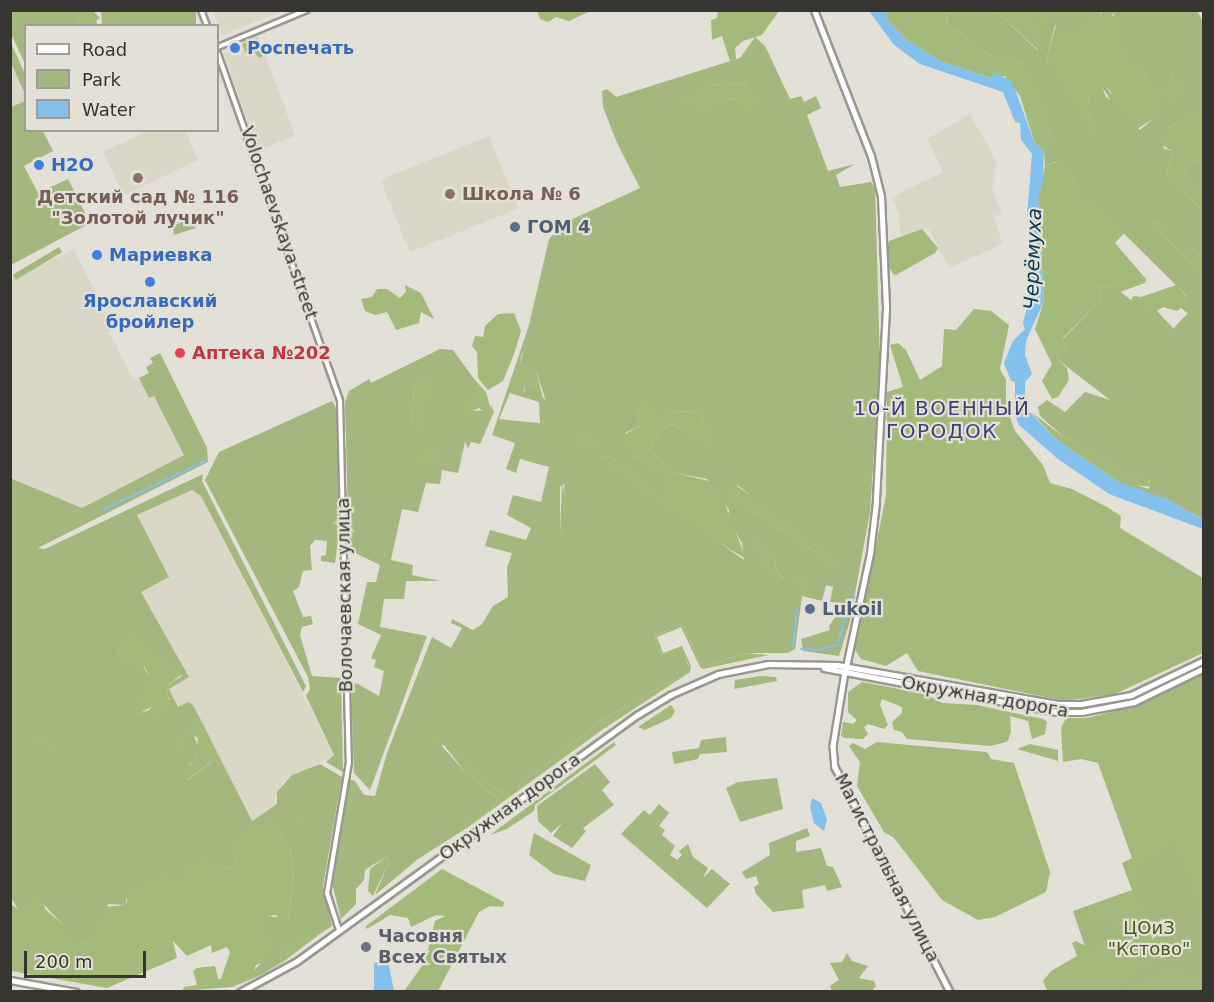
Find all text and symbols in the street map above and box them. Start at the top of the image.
legend [24,24,219,132]
place label: Роспечать [247,37,354,59]
text: Road [82,39,127,60]
marker: Роспечать [228,41,242,55]
text: Park [82,69,121,90]
text: Water [82,99,135,120]
street label: Volochaevskaya street [236,124,322,322]
place label: H2O [51,154,94,176]
marker: H2O [32,158,46,172]
marker: Детский сад № 116 "Золотой лучик" [131,171,145,185]
place label: Школа № 6 [462,183,581,205]
place label: Детский сад № 116 "Золотой лучик" [37,187,239,230]
marker: Школа № 6 [443,187,457,201]
water label: Черёмуха [1019,208,1047,310]
place label: ГОМ 4 [527,216,590,238]
marker: ГОМ 4 [508,220,522,234]
place label: Мариевка [109,244,213,266]
marker: Мариевка [90,248,104,262]
marker: Ярославский бройлер [143,275,157,289]
place label: Ярославский бройлер [83,291,217,334]
place label: Аптека №202 [192,342,331,364]
marker: Аптека №202 [173,346,187,360]
district label: 10-Й ВОЕННЫЙ ГОРОДОК [854,397,1030,444]
street label: Волочаевская улица [333,497,357,693]
place label: Lukoil [822,598,882,620]
marker: Lukoil [803,602,817,616]
street label: Окружная дорога [900,672,1070,722]
street label: Окружная дорога [435,749,585,865]
street label: Магистральная улица [830,770,944,966]
park label: ЦОиЗ "Кстово" [1108,918,1190,960]
place label: Часовня Всех Святых [378,926,507,968]
scale bar [27,939,148,977]
marker: Часовня Всех Святых [359,940,373,954]
text: 200 m [35,951,93,972]

